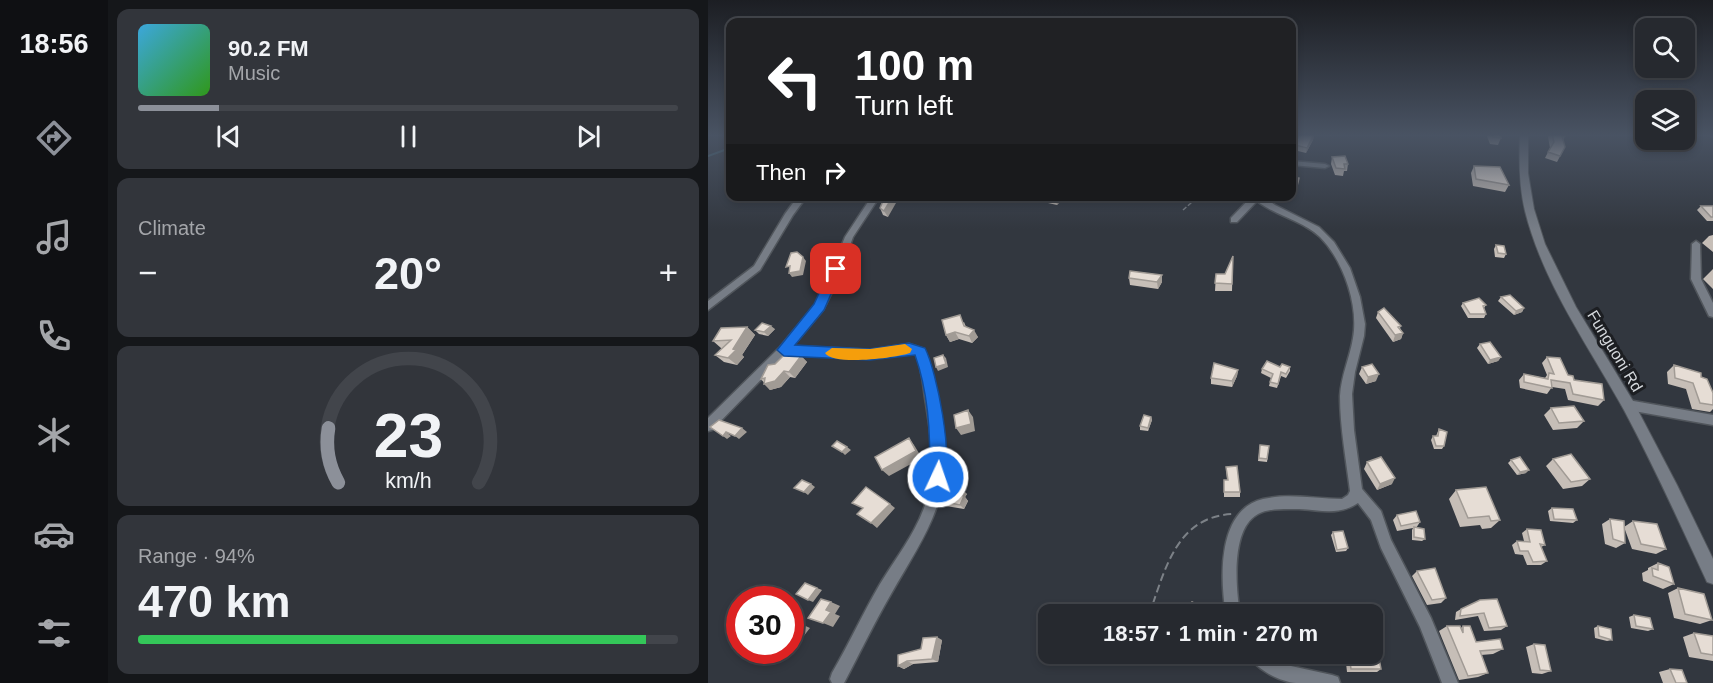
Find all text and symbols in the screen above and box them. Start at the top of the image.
map controls [1635,18,1695,150]
button: search [1635,18,1695,78]
text: 18:56 [19,29,89,59]
text: 90.2 FM [228,36,309,61]
icon: left [756,42,834,120]
text: 100 m [855,42,974,89]
text: Music [228,62,280,84]
button: layers [1635,90,1695,150]
text: Turn left [855,91,953,121]
icon: directions [33,117,75,159]
icon: previous [212,120,245,153]
icon: pause [392,120,425,153]
icon: next [572,120,605,153]
icon: right [818,156,851,189]
text: Then [756,160,806,185]
icon: music [33,216,75,258]
text: Climate [138,217,206,239]
pin [810,243,861,294]
text: 20° [374,248,442,299]
icon: arrive [819,252,852,285]
text: − [138,254,157,291]
text: + [659,254,678,291]
street label: Funguoni Rd [1584,307,1646,395]
icon: phone [33,315,75,357]
text: 23 [373,401,443,470]
icon: climate [33,414,75,456]
position arrow [906,445,970,509]
text: km/h [385,469,431,493]
icon: car [33,513,75,555]
text: Range · 94% [138,545,255,567]
text: 470 km [138,576,291,627]
speed limit sign: 30 [726,586,804,664]
icon: filters [33,612,75,654]
text: 18:57 · 1 min · 270 m [1103,621,1318,646]

